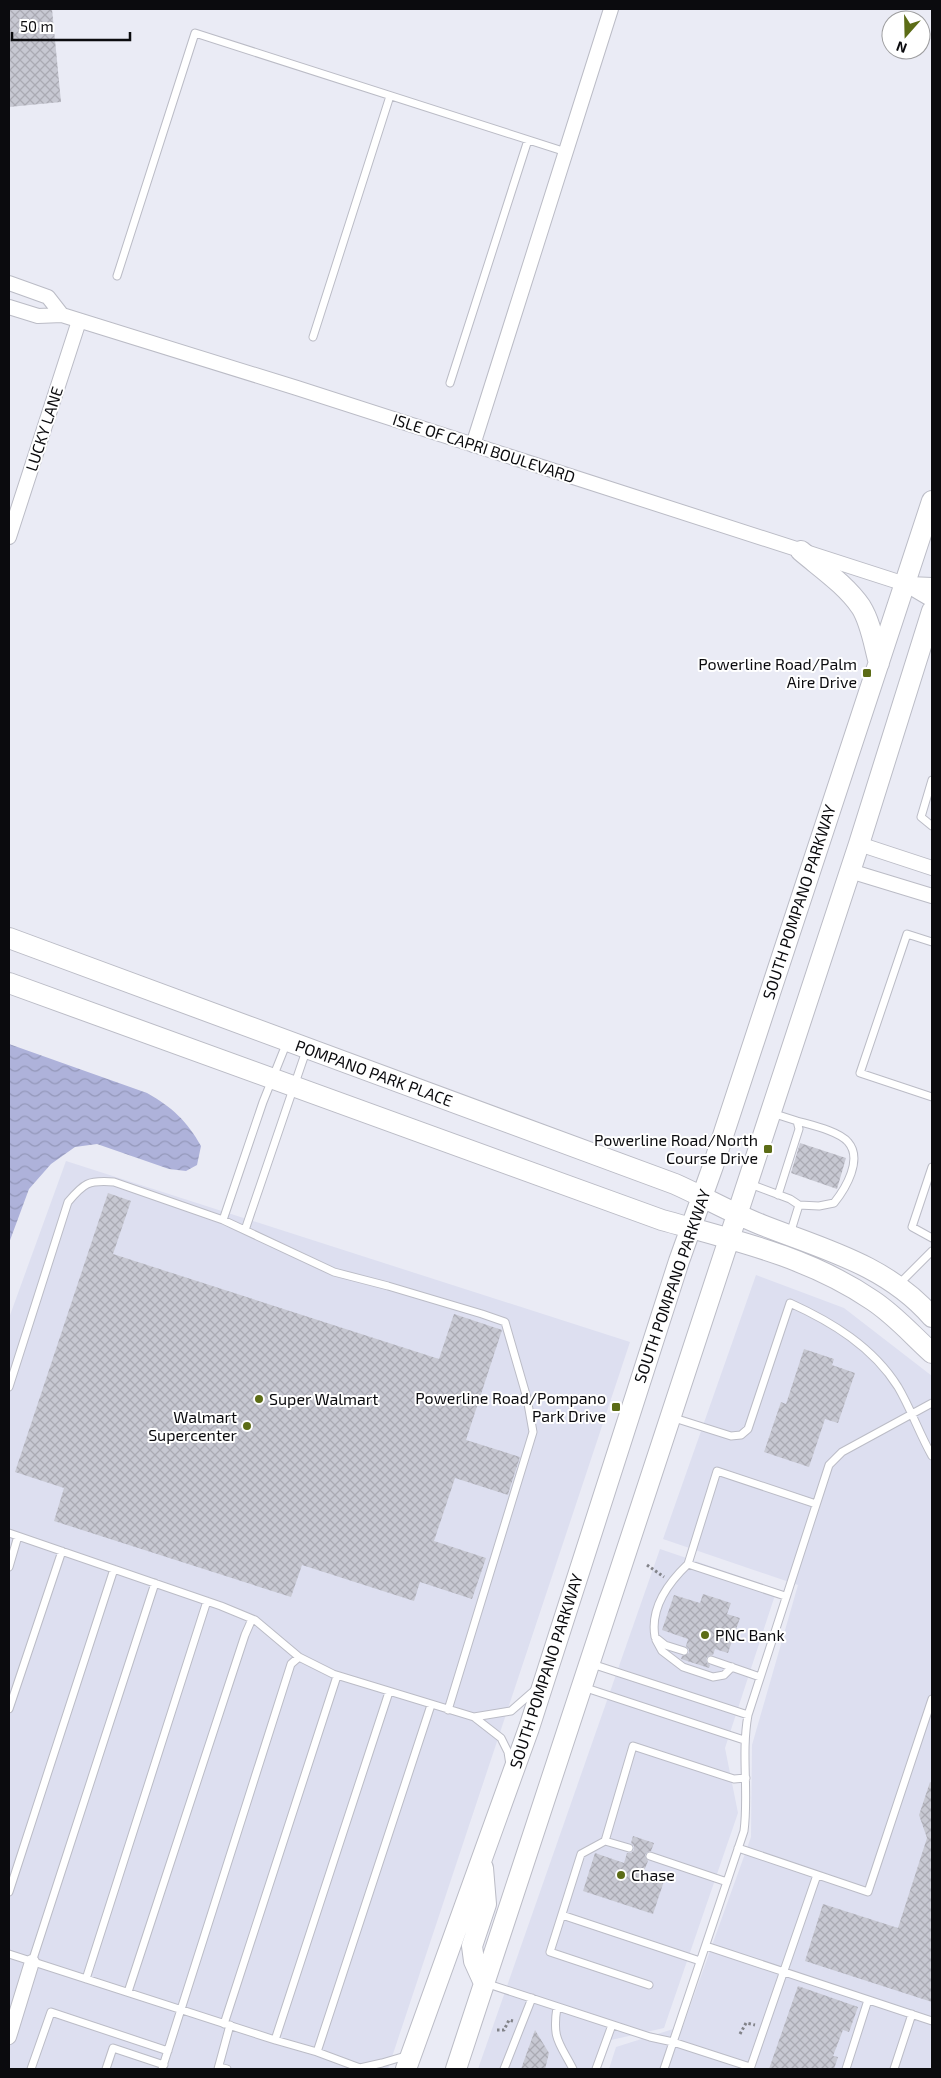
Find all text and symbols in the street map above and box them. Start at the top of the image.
scale bar [12,10,130,42]
north arrow [881,10,931,60]
text: 50 m [20,17,54,35]
text: N [894,38,909,57]
street label: LUCKY LANE [21,384,66,474]
street label: ISLE OF CAPRI BOULEVARD [390,409,578,486]
place label: Powerline Road/Palm Aire Drive [698,654,857,691]
marker: Powerline Road/Palm Aire Drive [861,667,873,679]
street label: SOUTH POMPANO PARKWAY [758,802,839,1002]
street label: POMPANO PARK PLACE [293,1035,455,1110]
place label: Powerline Road/North Course Drive [594,1130,758,1167]
marker: Powerline Road/North Course Drive [762,1143,774,1155]
street label: SOUTH POMPANO PARKWAY [629,1186,714,1385]
place label: Powerline Road/Pompano Park Drive [415,1388,606,1425]
place label: Super Walmart [269,1389,378,1408]
marker: Super Walmart [253,1393,265,1405]
marker: Powerline Road/Pompano Park Drive [610,1401,622,1413]
place label: Walmart Supercenter [148,1407,238,1444]
marker: Walmart Supercenter [241,1420,253,1432]
street label: SOUTH POMPANO PARKWAY [505,1571,586,1771]
place label: PNC Bank [715,1625,785,1644]
marker: PNC Bank [699,1629,711,1641]
place label: Chase [631,1865,675,1884]
marker: Chase [615,1869,627,1881]

